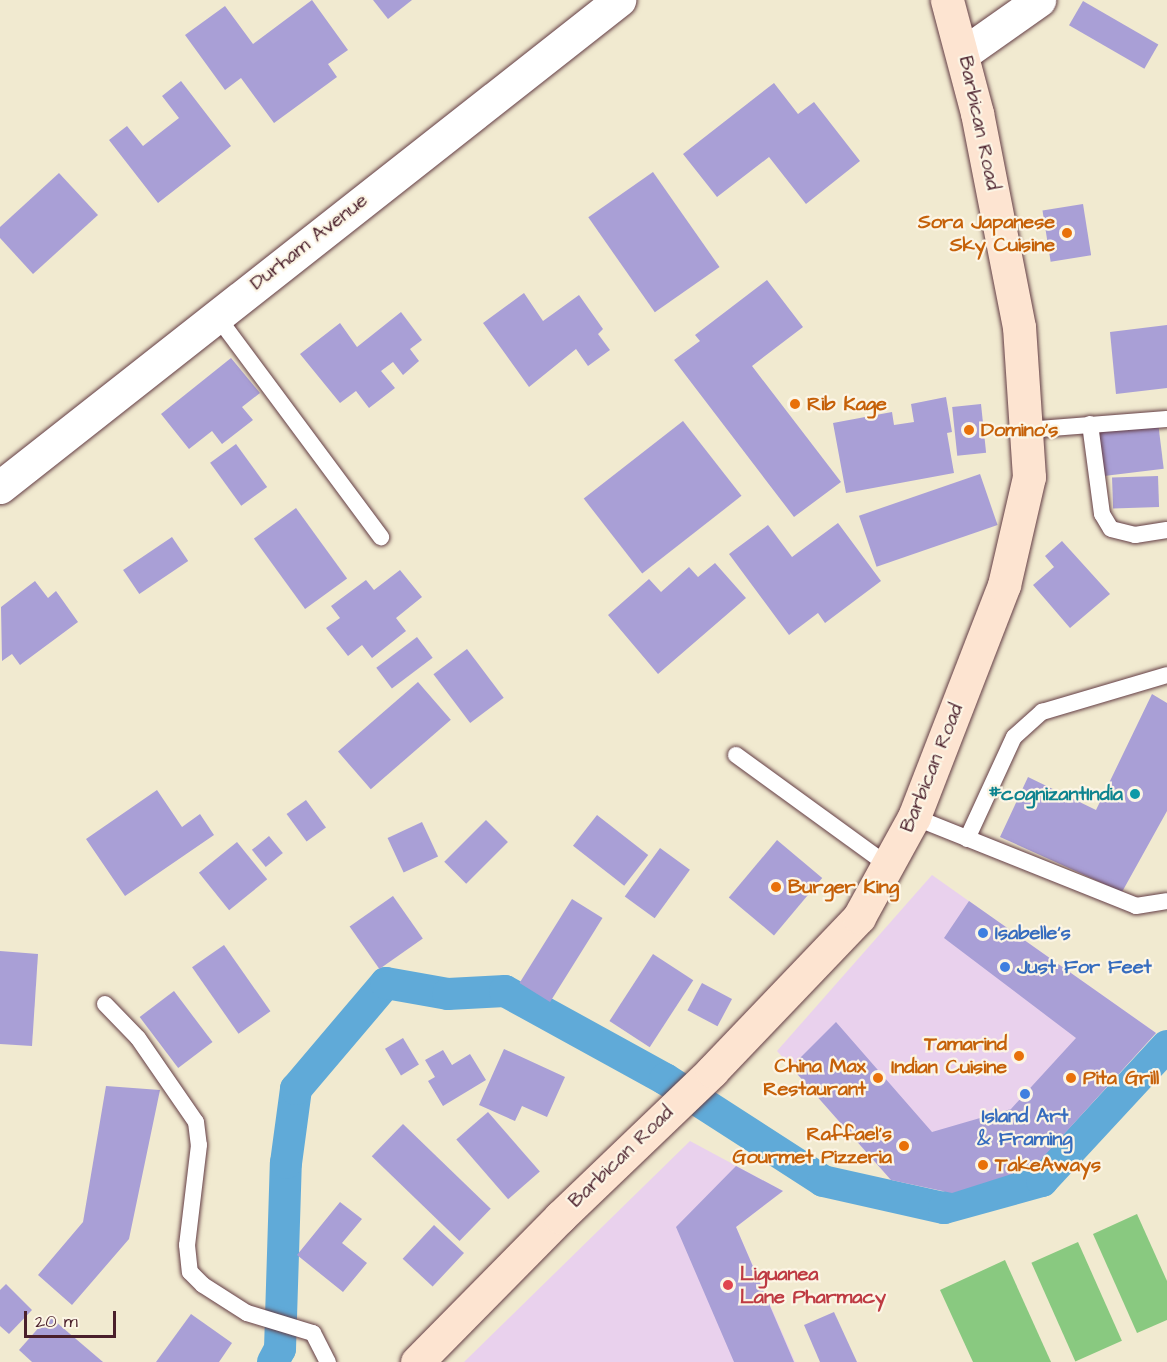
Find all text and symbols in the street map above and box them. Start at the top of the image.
street label: Barbican Road [953,54,1005,192]
street label: Durham Avenue [245,189,373,295]
place label: Sora Japanese Sky Cuisine [918,210,1055,257]
marker: Sora Japanese Sky Cuisine [1060,226,1074,240]
place label: Rib Kage [807,392,887,416]
marker: Rib Kage [788,397,802,411]
place label: Domino's [981,418,1058,442]
marker: Domino's [962,423,976,437]
street label: Barbican Road [895,700,969,836]
place label: #cognizantIndia [988,782,1123,806]
marker: #cognizantIndia [1128,787,1142,801]
place label: Burger King [788,875,899,899]
marker: Burger King [769,880,783,894]
place label: Isabelle's [995,921,1071,945]
marker: Isabelle's [976,926,990,940]
place label: Just For Feet [1017,955,1152,979]
marker: Just For Feet [998,960,1012,974]
place label: Tamarind Indian Cuisine [891,1032,1007,1079]
marker: Tamarind Indian Cuisine [1012,1049,1026,1063]
place label: China Max Restaurant [763,1054,866,1101]
place label: Pita Grill [1083,1066,1159,1090]
marker: China Max Restaurant [871,1071,885,1085]
marker: Pita Grill [1064,1071,1078,1085]
marker: Island Art & Framing [1018,1087,1032,1101]
street label: Barbican Road [564,1101,678,1213]
place label: Island Art & Framing [977,1104,1073,1151]
place label: Raffael's Gourmet Pizzeria [733,1122,892,1169]
marker: Raffael's Gourmet Pizzeria [897,1139,911,1153]
place label: TakeAways [995,1153,1101,1177]
marker: TakeAways [976,1158,990,1172]
place label: Liguanea Lane Pharmacy [740,1262,886,1309]
marker: Liguanea Lane Pharmacy [721,1278,735,1292]
scale bar [27,1299,118,1337]
text: 20 m [35,1309,78,1334]

